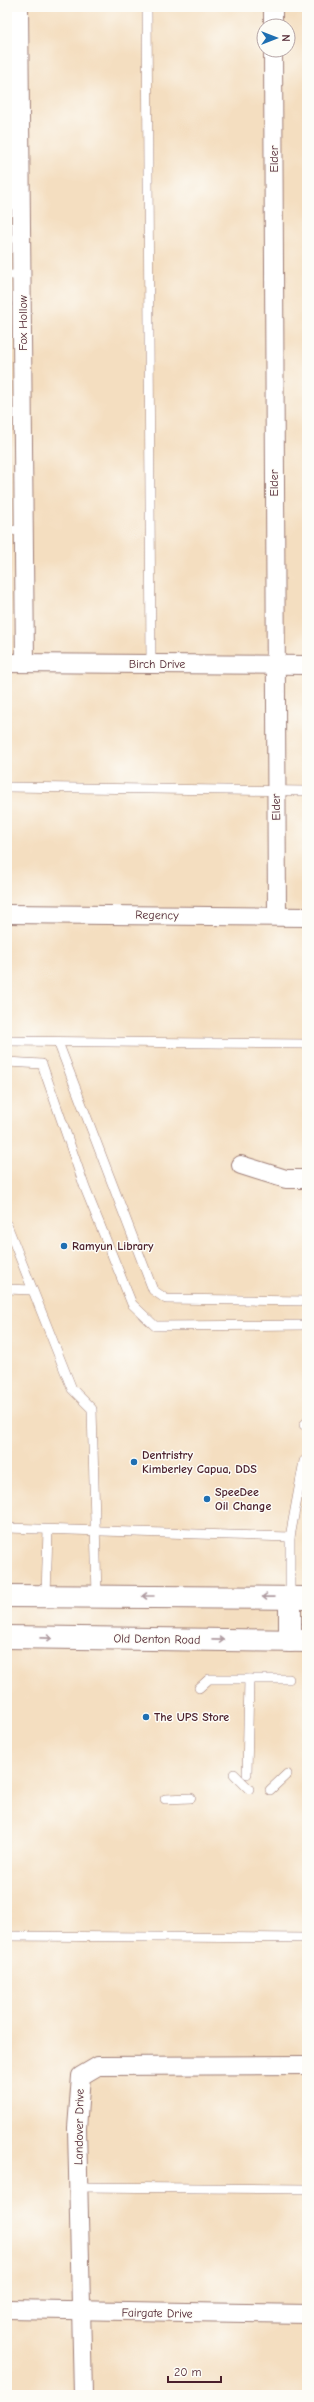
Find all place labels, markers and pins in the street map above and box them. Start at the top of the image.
place label: Ramyun Library [72,1239,154,1253]
marker: Ramyun Library [59,1241,69,1251]
place label: Dentristry Kimberley Capua, DDS [142,1448,257,1476]
marker: Dentristry Kimberley Capua, DDS [129,1457,139,1467]
place label: SpeeDee Oil Change [215,1485,271,1513]
marker: SpeeDee Oil Change [202,1494,212,1504]
place label: The UPS Store [154,1710,229,1724]
marker: The UPS Store [141,1712,151,1722]

